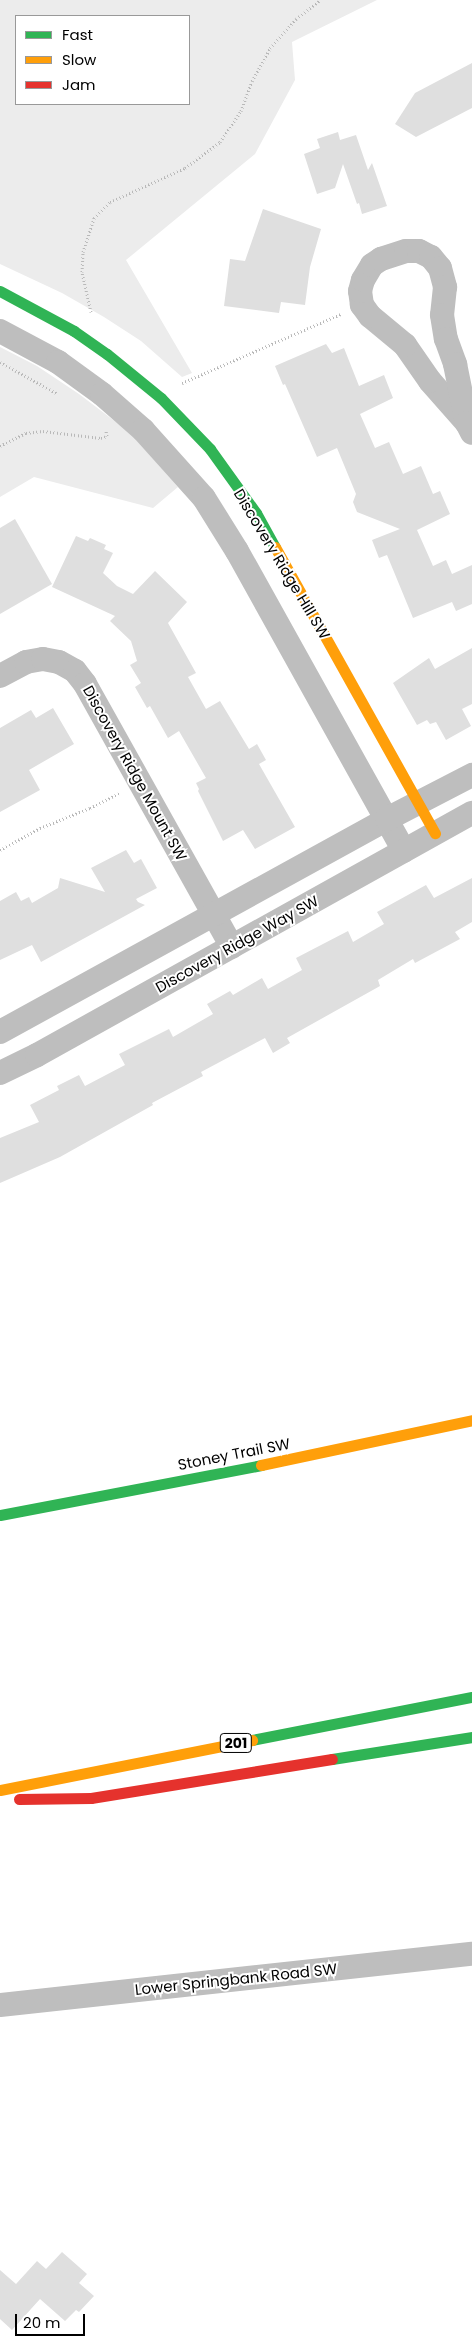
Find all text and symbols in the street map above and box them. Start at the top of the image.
legend [15,15,190,105]
text: Fast [62,24,93,45]
text: Slow [62,49,96,70]
text: Jam [62,74,96,95]
street label: Discovery Ridge Hill SW [230,486,334,642]
street label: Discovery Ridge Mount SW [79,682,191,864]
street label: Discovery Ridge Way SW [152,892,322,996]
street label: Stoney Trail SW [176,1434,292,1474]
road number: 201 [220,1732,252,1755]
street label: Lower Springbank Road SW [134,1959,338,1999]
scale bar [18,2304,88,2336]
text: 20 m [23,2312,61,2333]

